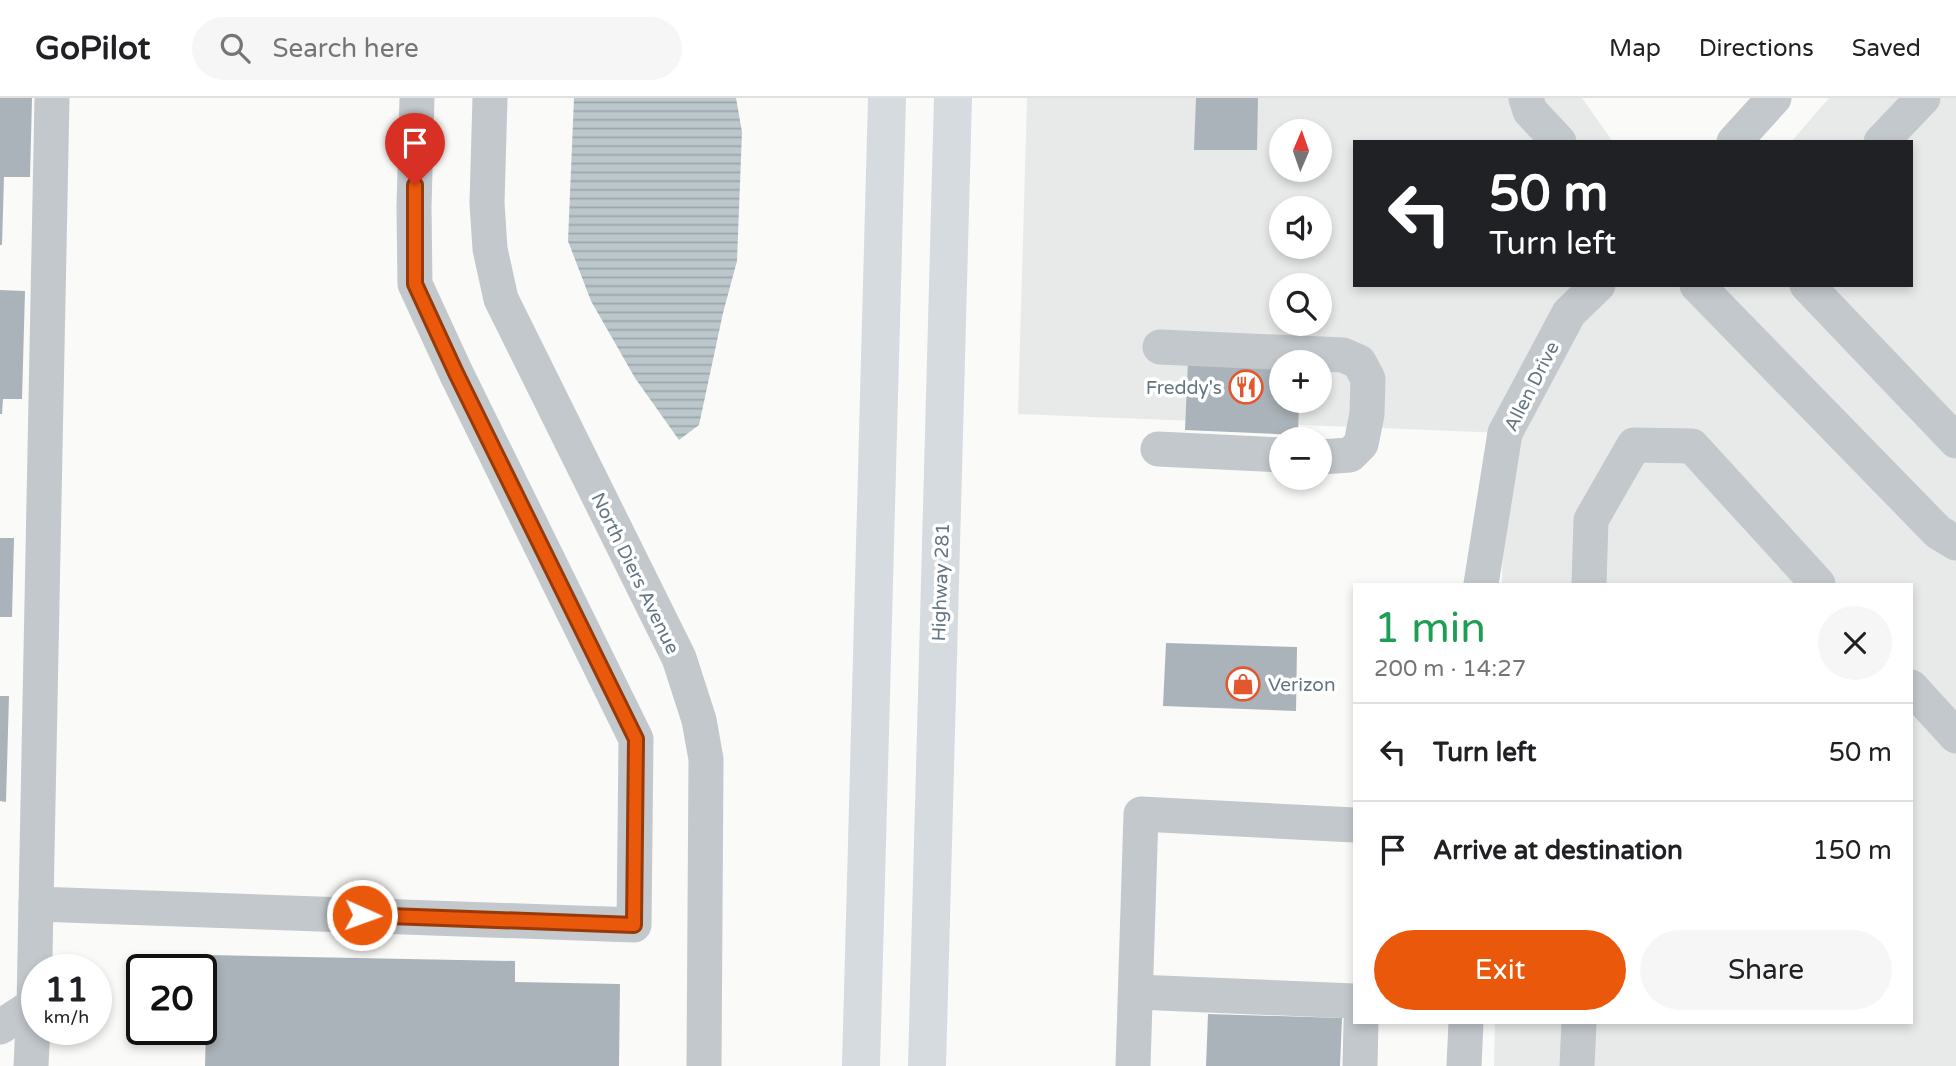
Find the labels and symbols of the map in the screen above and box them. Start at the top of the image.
pin [385,113,445,185]
north arrow [1269,119,1332,182]
street label: Allen Drive [1500,338,1564,435]
restaurant icon: Freddy's [1227,368,1265,406]
place label: Freddy's [1146,377,1222,399]
street label: North Diers Avenue [587,489,684,658]
street label: Highway 281 [928,522,954,642]
shop icon: Verizon [1224,665,1262,703]
place label: Verizon [1268,674,1336,696]
position arrow [325,878,399,952]
speed limit sign: 20 [126,954,217,1045]

